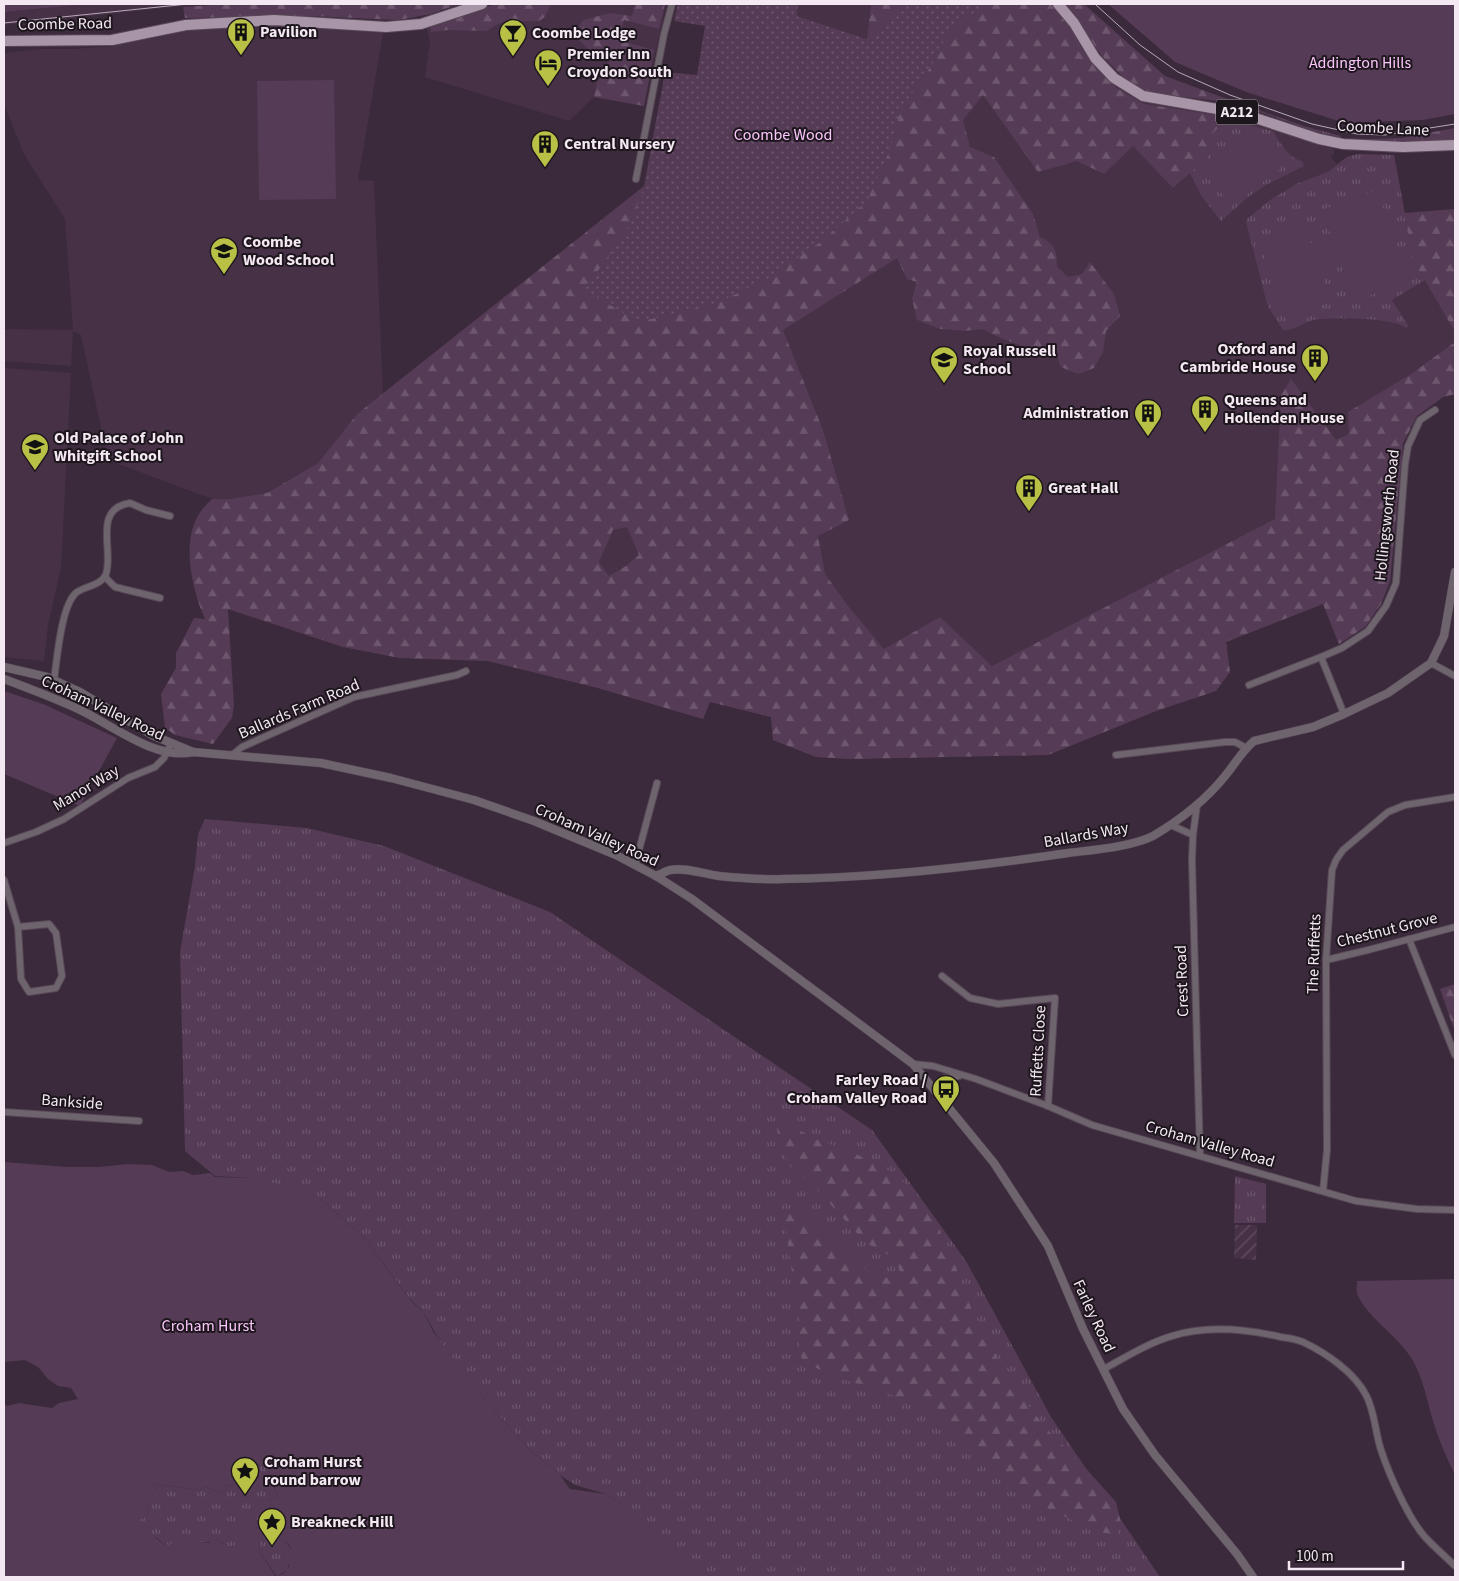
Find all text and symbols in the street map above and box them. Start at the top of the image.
street label: Coombe Road [18,12,112,36]
building icon: Pavilion [226,17,256,56]
bar icon: Coombe Lodge [498,18,528,57]
place label: Pavilion [260,21,317,43]
place label: Coombe Lodge [532,22,636,44]
place label: Premier Inn Croydon South [567,43,672,83]
hotel icon: Premier Inn Croydon South [533,48,563,87]
park label: Addington Hills [1309,52,1411,74]
road number: A212 [1216,100,1258,124]
street label: Coombe Lane [1336,115,1430,141]
park label: Coombe Wood [734,124,832,146]
building icon: Central Nursery [530,129,560,168]
place label: Central Nursery [564,133,676,155]
place label: Coombe Wood School [243,231,334,271]
school or university icon: Coombe Wood School [209,236,239,275]
place label: Oxford and Cambride House [1180,338,1296,378]
place label: Royal Russell School [963,340,1057,380]
building icon: Oxford and Cambride House [1300,343,1330,382]
school or university icon: Royal Russell School [929,345,959,384]
place label: Queens and Hollenden House [1224,389,1344,429]
building icon: Queens and Hollenden House [1190,394,1220,433]
building icon: Administration [1133,398,1163,437]
place label: Administration [1022,402,1129,424]
place label: Old Palace of John Whitgift School [54,427,184,467]
school or university icon: Old Palace of John Whitgift School [20,432,50,471]
street label: Hollingsworth Road [1369,448,1405,582]
building icon: Great Hall [1014,473,1044,512]
place label: Great Hall [1048,477,1119,499]
street label: Croham Valley Road [38,670,168,746]
street label: Ballards Farm Road [235,674,363,744]
street label: Manor Way [49,759,124,816]
street label: Croham Valley Road [532,798,662,872]
street label: Ballards Way [1042,817,1131,853]
street label: Chestnut Grove [1334,907,1440,953]
street label: The Ruffetts [1302,913,1326,994]
street label: Crest Road [1170,945,1194,1017]
street label: Ruffetts Close [1025,1005,1051,1097]
place label: Farley Road / Croham Valley Road [787,1069,927,1109]
bus stop icon: Farley Road / Croham Valley Road [931,1074,961,1113]
street label: Bankside [41,1089,104,1115]
street label: Croham Valley Road [1143,1115,1277,1173]
street label: Farley Road [1068,1276,1120,1356]
park label: Croham Hurst [162,1315,255,1337]
place label: Croham Hurst round barrow [264,1451,362,1491]
place icon: Croham Hurst round barrow [230,1456,260,1495]
place icon: Breakneck Hill [257,1507,287,1546]
place label: Breakneck Hill [291,1511,394,1533]
scale bar [1289,1538,1403,1570]
text: 100 m [1296,1546,1334,1567]

